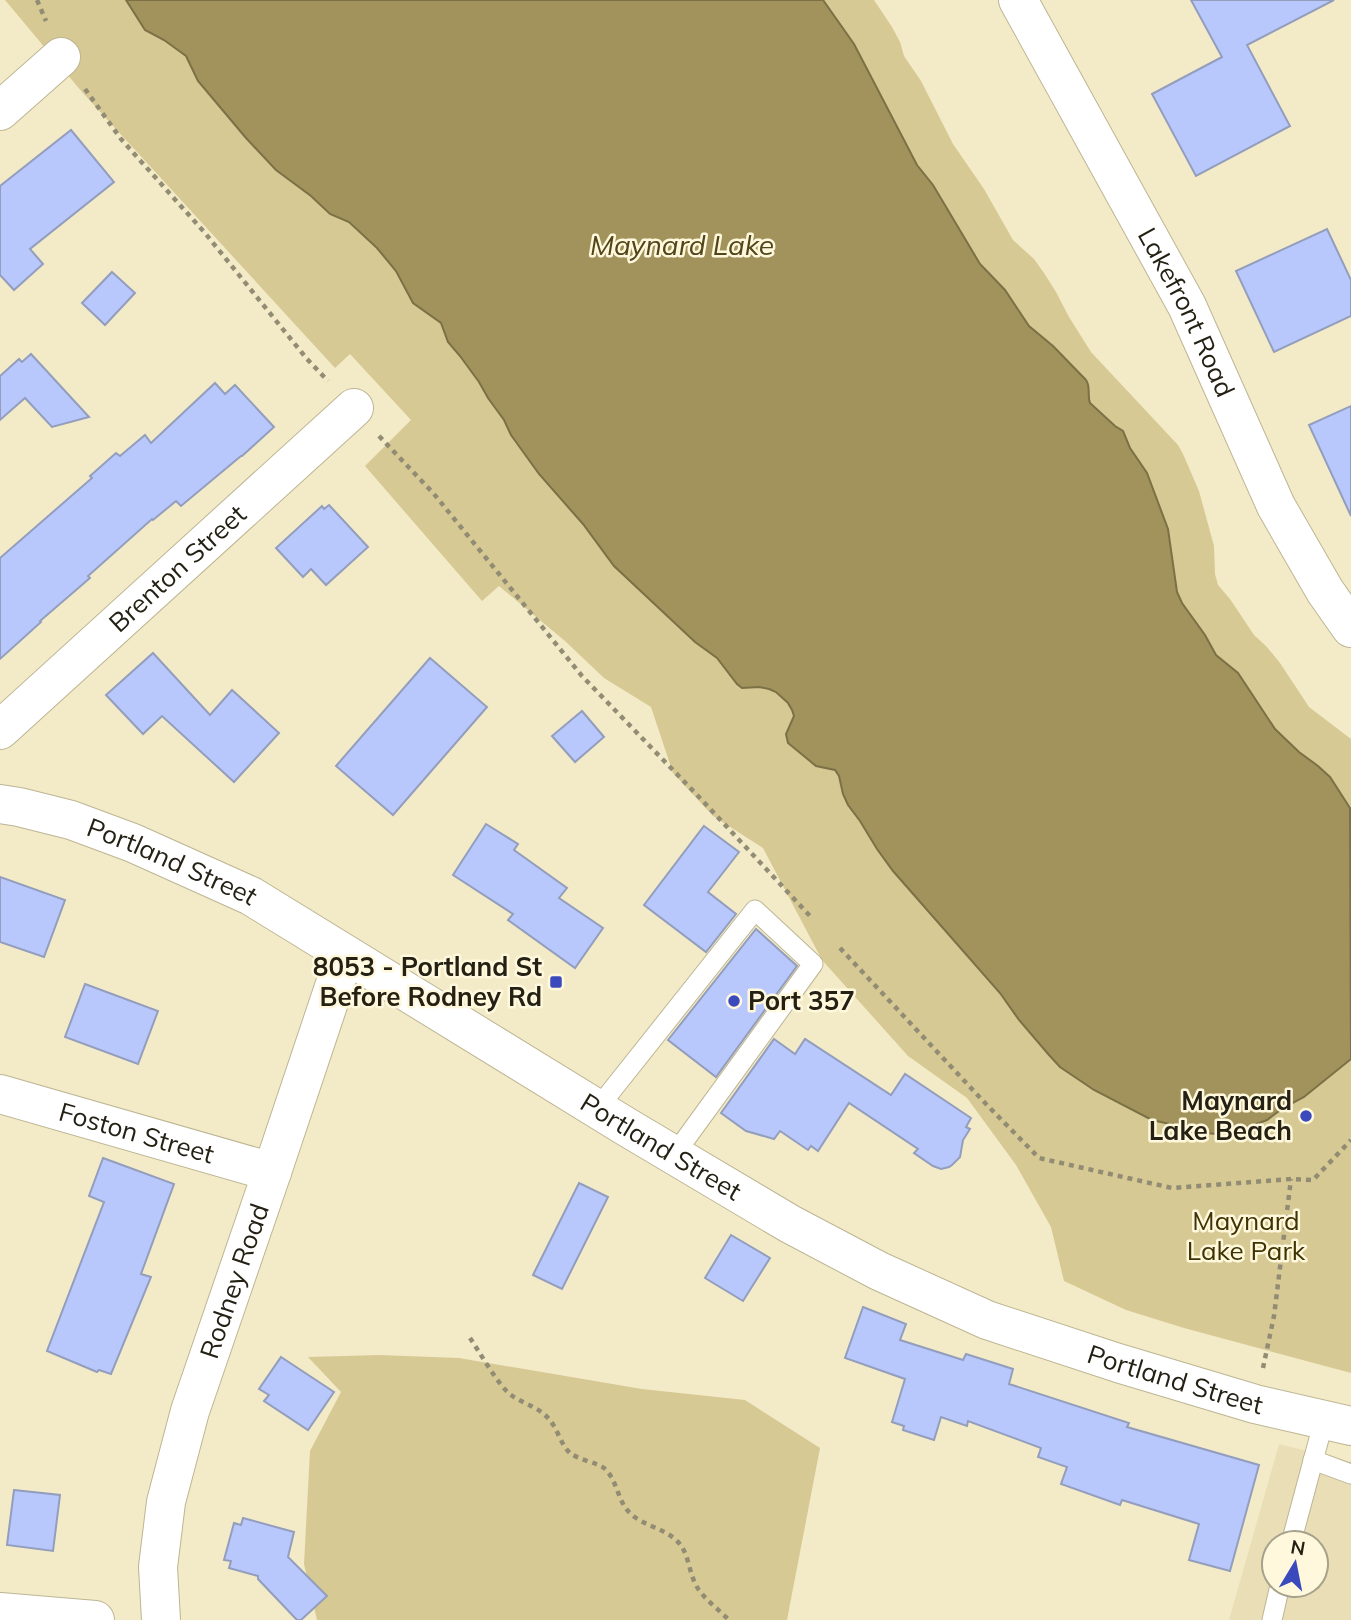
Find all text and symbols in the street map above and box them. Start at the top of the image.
street label: Lakefront Road [1131,222,1242,402]
water label: Maynard Lake [590,227,774,262]
street label: Brenton Street [102,497,253,639]
street label: Portland Street [83,810,264,912]
place label: 8053 - Portland St Before Rodney Rd [313,950,542,1013]
marker: 8053 - Portland St Before Rodney Rd [548,974,564,990]
place label: Port 357 [748,984,855,1017]
marker: Port 357 [726,993,742,1009]
place label: Maynard Lake Beach [1149,1084,1292,1147]
street label: Portland Street [575,1086,748,1207]
street label: Foston Street [55,1095,218,1171]
marker: Maynard Lake Beach [1298,1108,1314,1124]
street label: Rodney Road [192,1199,276,1363]
park label: Maynard Lake Park [1187,1204,1306,1267]
street label: Portland Street [1083,1337,1266,1421]
north arrow [1260,1529,1330,1599]
text: N [1289,1534,1307,1560]

